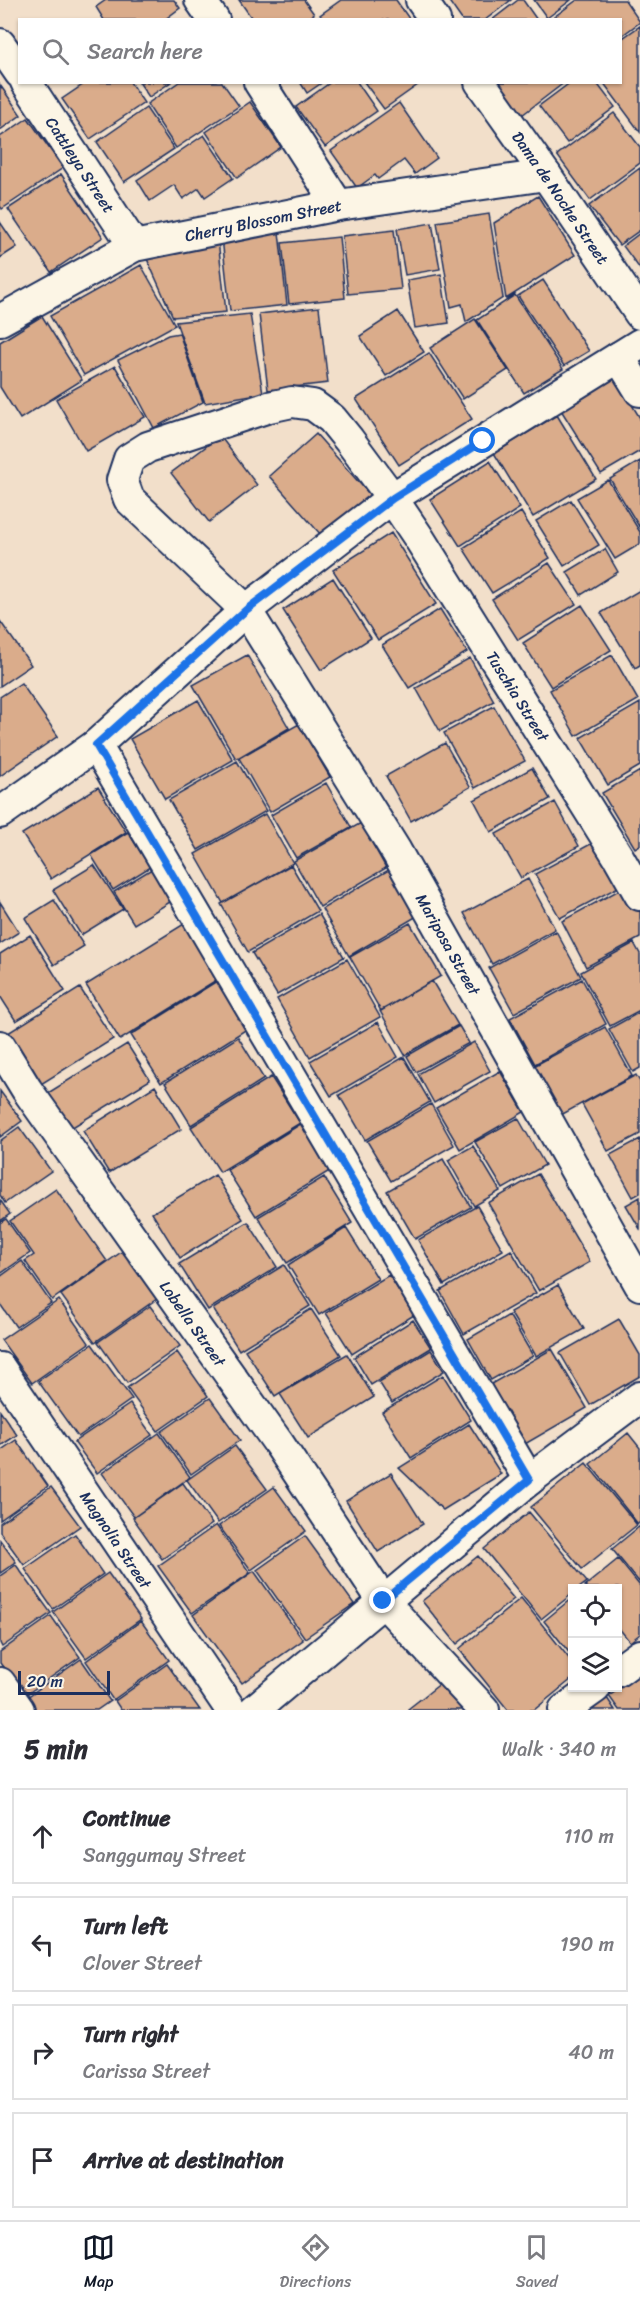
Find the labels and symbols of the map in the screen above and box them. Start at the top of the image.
street label: Cattleya Street [37,111,123,219]
street label: Dama de Noche Street [504,125,617,271]
street label: Cherry Blossom Street [182,191,344,250]
route start [469,427,495,453]
street label: Tuschia Street [478,645,557,748]
street label: Mariposa Street [408,888,489,1001]
street label: Lobella Street [152,1274,234,1373]
street label: Magnolia Street [72,1485,159,1595]
route end [369,1587,395,1613]
scale bar [18,1668,110,1696]

